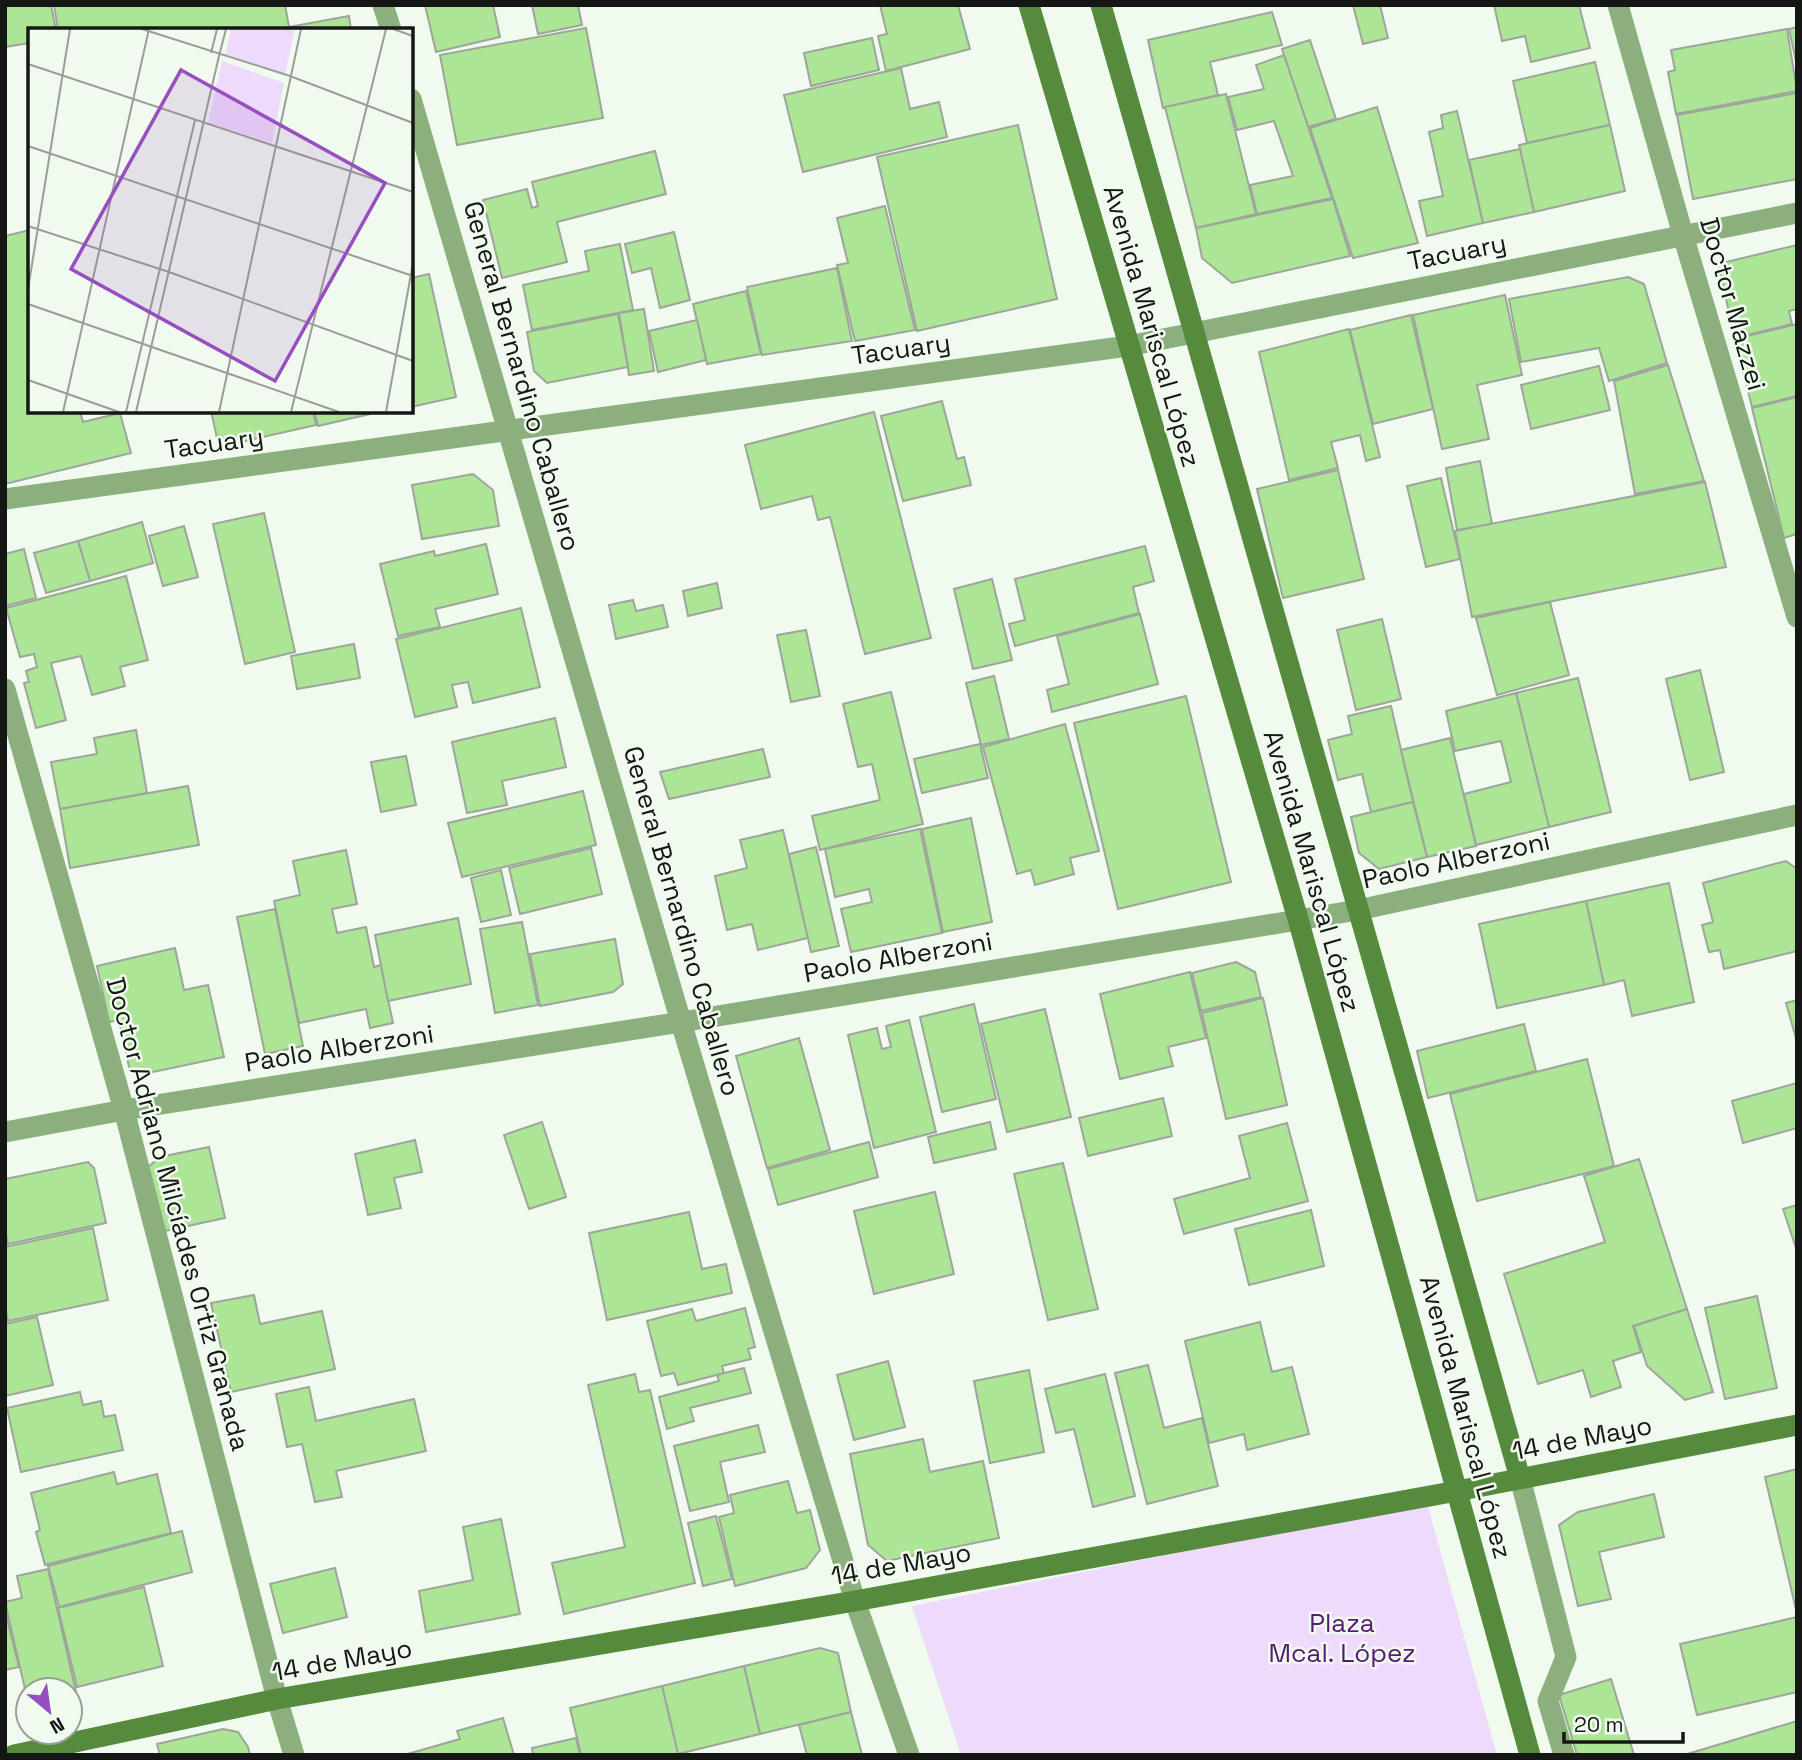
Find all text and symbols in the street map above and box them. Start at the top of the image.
inset map [28,28,413,413]
street label: Avenida Mariscal López [1095,181,1209,471]
street label: General Bernardino Caballero [456,197,588,555]
street label: Doctor Mazzei [1692,214,1774,394]
street label: Tacuary [1405,226,1509,278]
street label: Tacuary [849,325,953,373]
street label: Tacuary [162,419,266,467]
street label: Avenida Mariscal López [1255,726,1369,1016]
street label: General Bernardino Caballero [616,742,748,1100]
street label: Paolo Alberzoni [1359,824,1553,896]
street label: Paolo Alberzoni [801,924,995,990]
street label: Doctor Adriano Milcíades Ortiz Granada [98,974,258,1454]
street label: Paolo Alberzoni [242,1016,436,1080]
street label: Avenida Mariscal López [1412,1272,1520,1562]
street label: 14 de Mayo [1509,1408,1655,1468]
street label: 14 de Mayo [828,1535,974,1593]
park label: Plaza Mcal. López [1268,1606,1416,1670]
street label: 14 de Mayo [269,1631,415,1689]
north arrow [14,1676,84,1746]
scale bar [1564,1700,1683,1744]
text: N [45,1711,69,1739]
text: 20 m [1574,1711,1624,1738]

